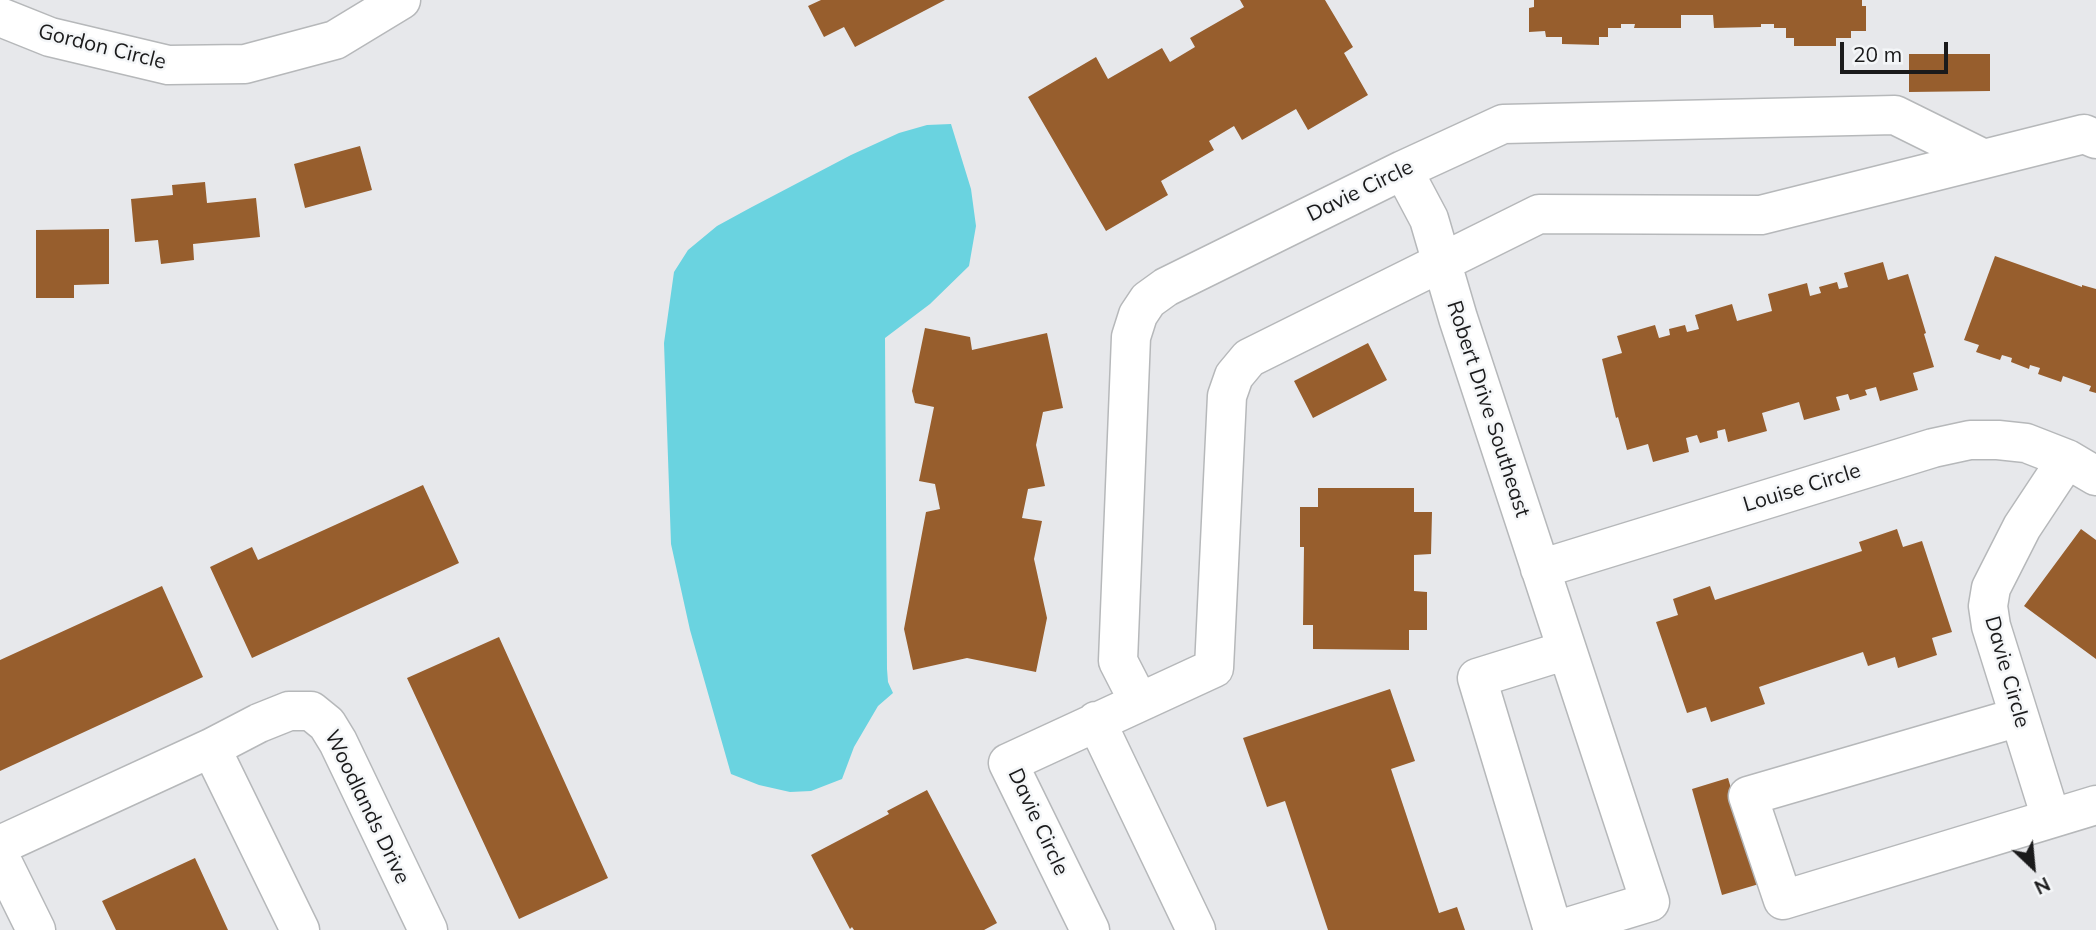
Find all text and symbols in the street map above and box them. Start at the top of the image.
street label: Gordon Circle [35,19,169,75]
scale bar [1844,28,1952,72]
text: 20 m [1853,41,1902,67]
street label: Davie Circle [1303,154,1417,228]
street label: Robert Drive Southeast [1441,298,1535,520]
street label: Louise Circle [1740,458,1864,518]
street label: Davie Circle [1979,613,2035,731]
street label: Woodlands Drive [319,726,415,888]
street label: Davie Circle [1002,765,1074,879]
north arrow [1998,832,2068,902]
text: N [2030,872,2054,900]

